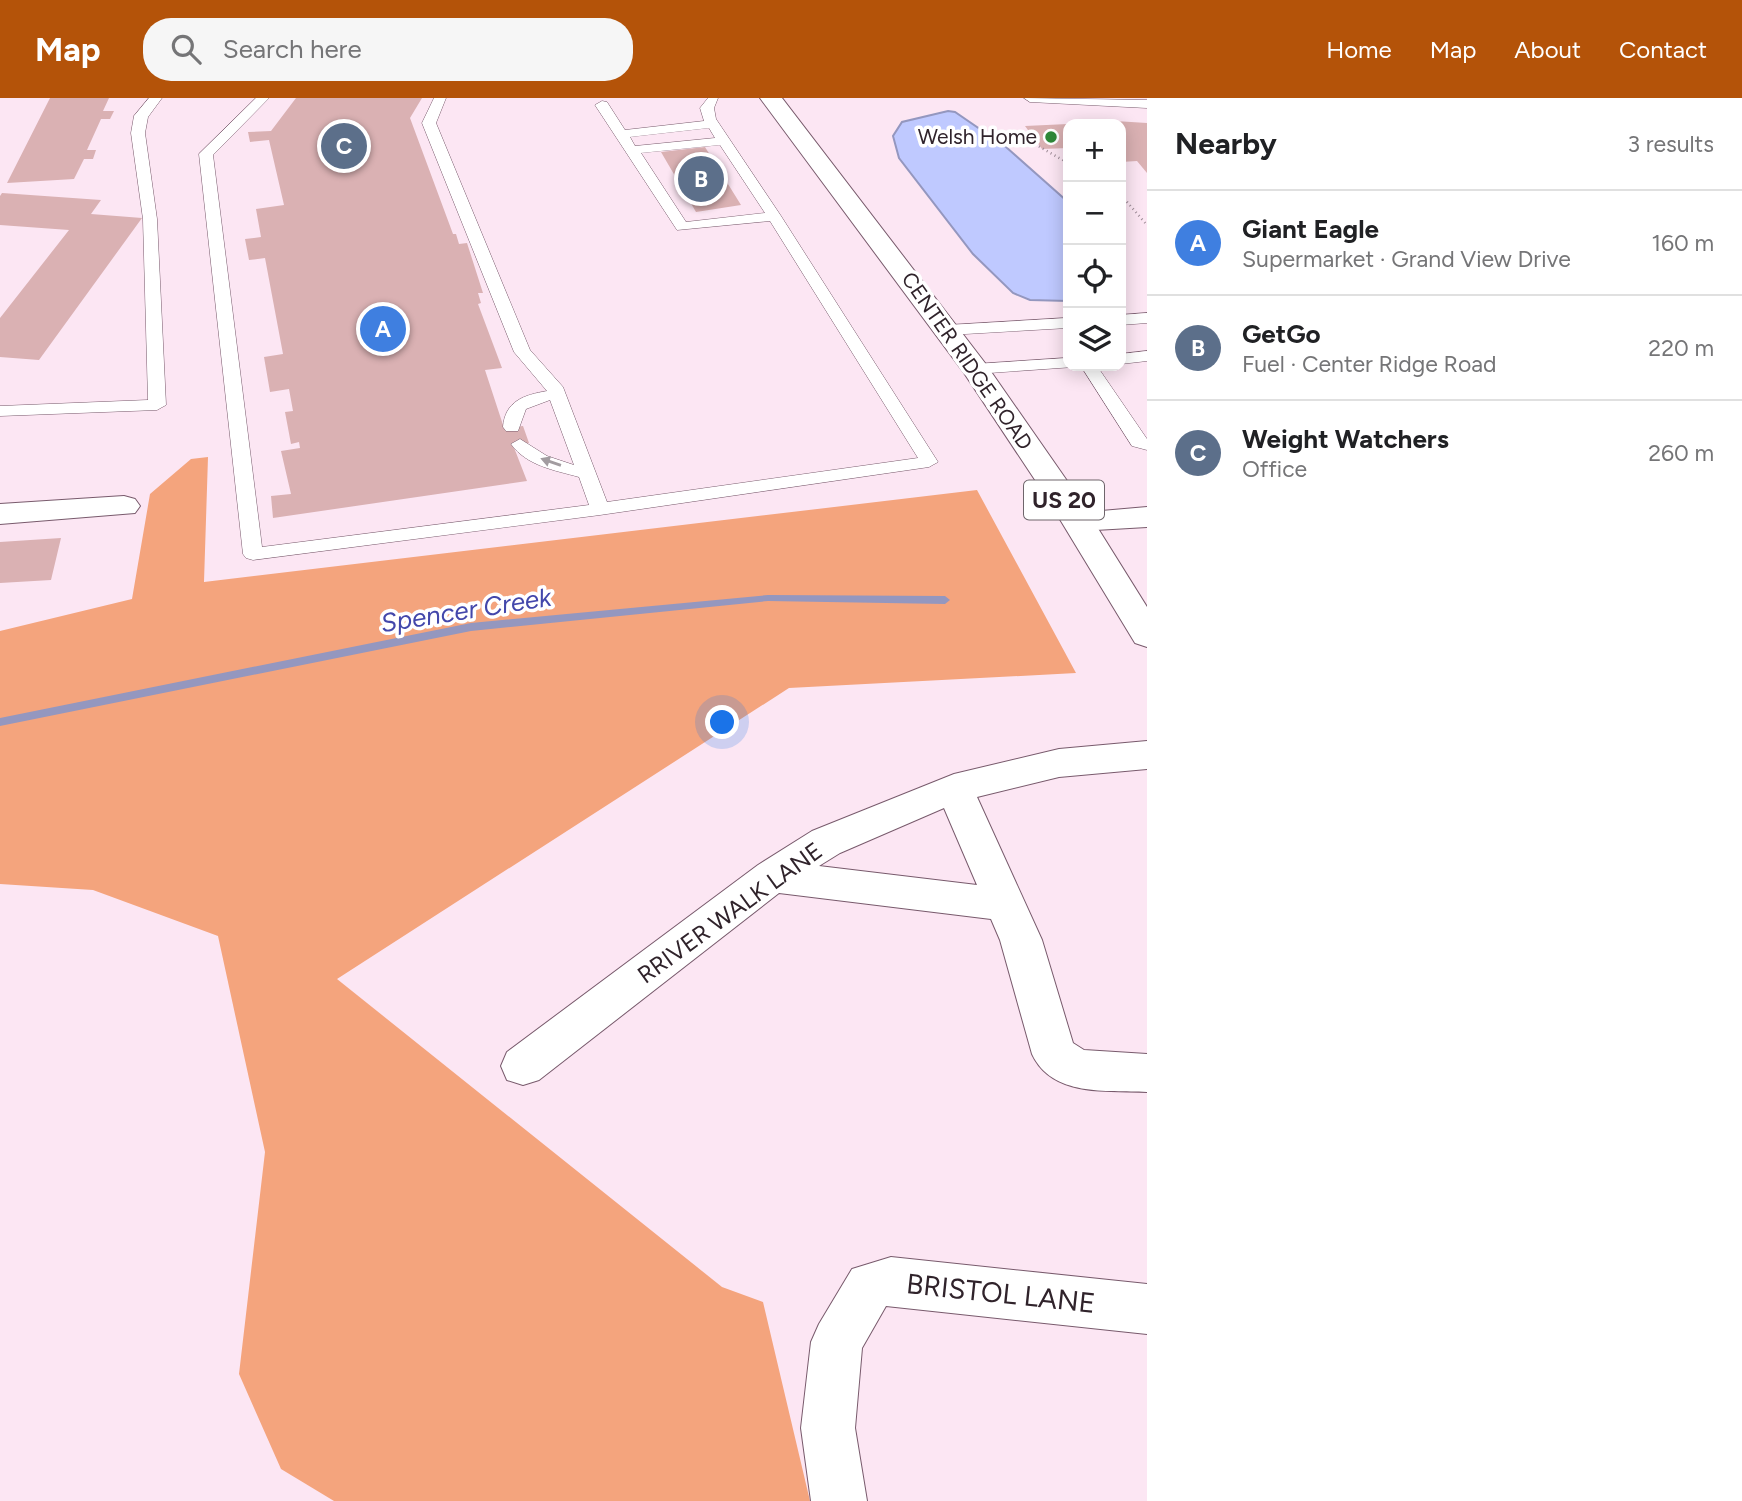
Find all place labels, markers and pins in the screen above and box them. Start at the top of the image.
pin: C [321,120,367,172]
place label: Welsh Home [918,124,1037,149]
marker: Welsh Home [1043,129,1059,145]
pin: B [678,153,724,205]
pin: A [360,303,406,355]

